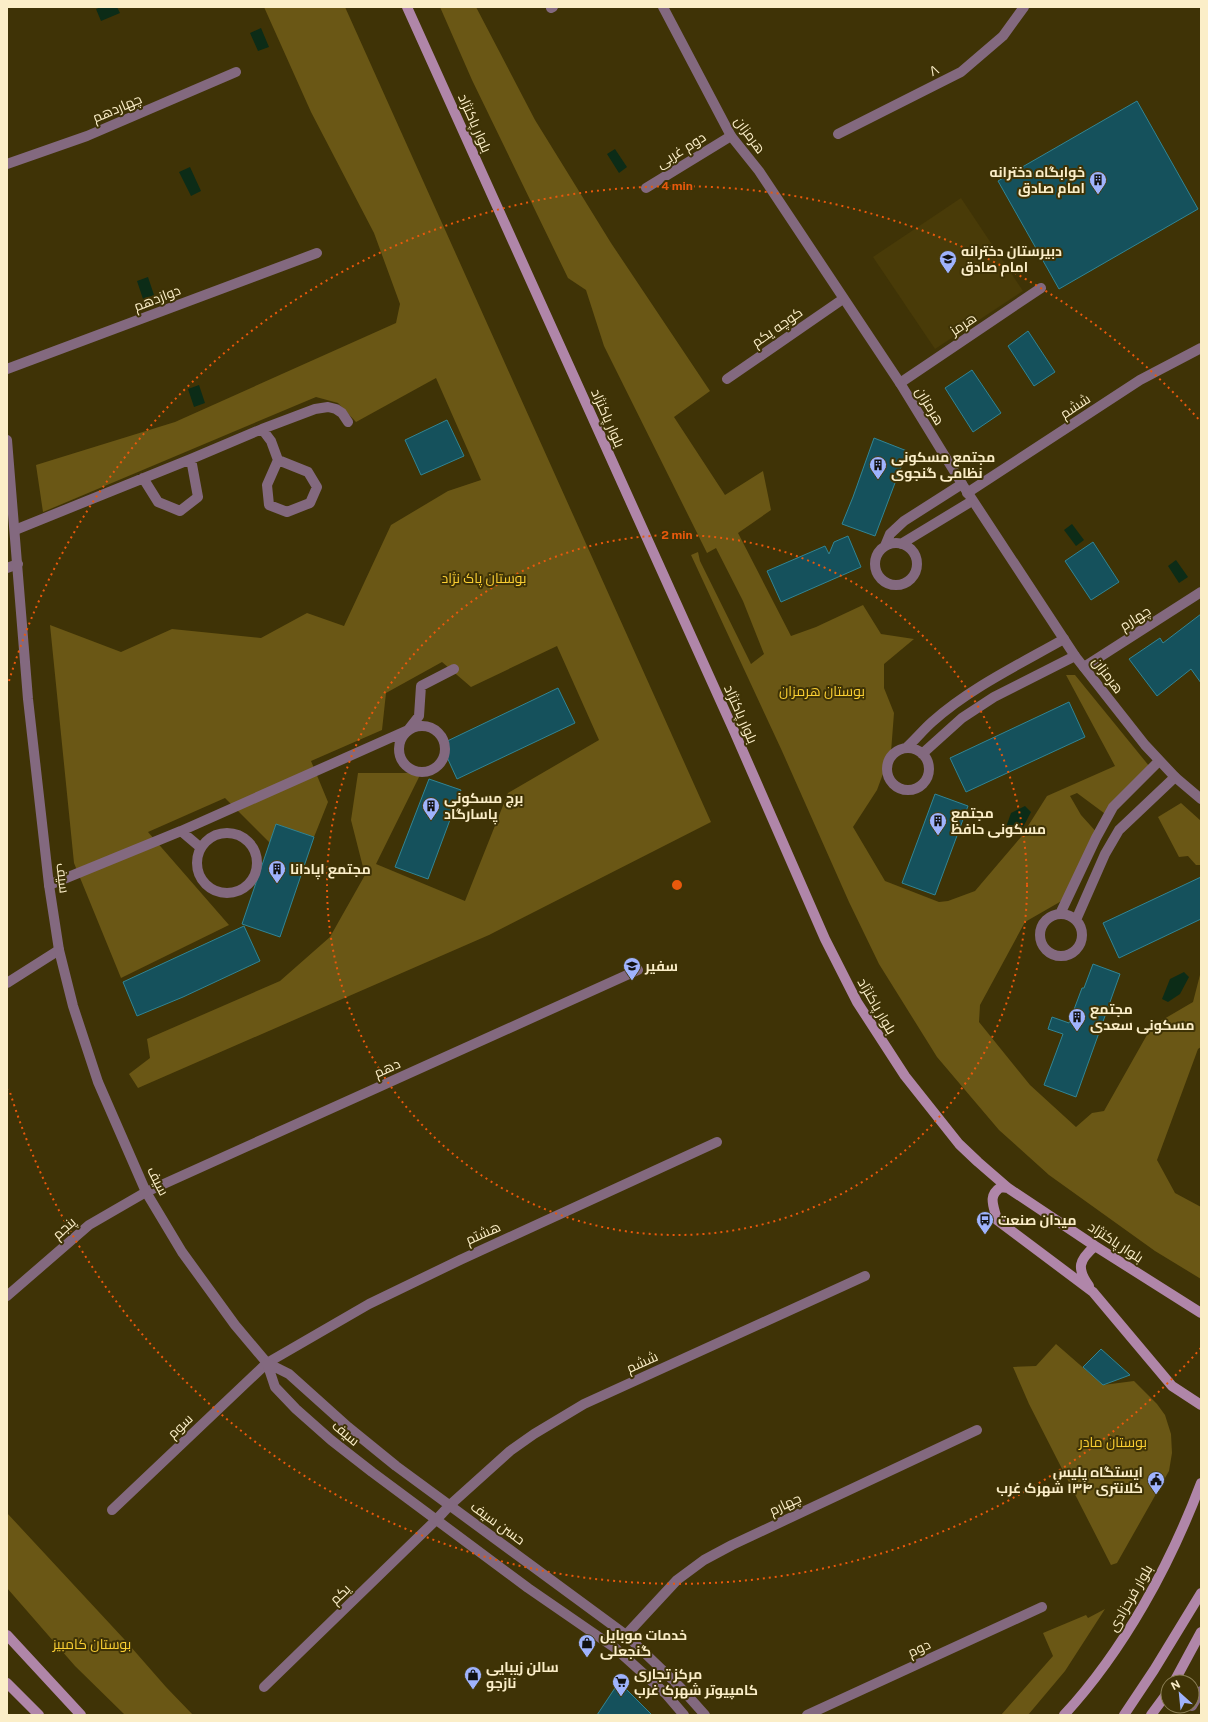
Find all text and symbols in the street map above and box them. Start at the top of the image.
street label: ۸ [926,61,942,79]
street label: چهاردهم [90,90,145,127]
street label: بلوار پاکنژاد [453,91,495,156]
street label: هرمزان [731,113,769,157]
street label: دوم غربی [653,129,710,173]
place label: خوابگاه دخترانه امام صادق [990,164,1085,198]
building icon: خوابگاه دخترانه امام صادق [1088,170,1108,195]
text: 4 min [661,179,693,193]
place label: دبیرستان دخترانه امام صادق [961,243,1062,277]
school or university icon: دبیرستان دخترانه امام صادق [938,249,958,274]
street label: دوازدهم [131,282,183,316]
street label: کوچه یکم [749,304,807,352]
street label: هرمز [946,309,979,339]
street label: هرمزان [912,384,948,428]
street label: بلوار پاکنژاد [586,386,628,451]
street label: ششم [1057,390,1094,423]
place label: مجتمع مسکونی نظامی گنجوی [891,449,995,482]
building icon: مجتمع مسکونی نظامی گنجوی [868,455,888,480]
text: 2 min [661,528,693,542]
park label: بوستان پاک نژاد [441,570,527,588]
street label: چهارم [1117,602,1155,635]
street label: هرمزان [1089,654,1127,696]
street label: بلوار پاکنژاد [719,682,761,747]
park label: بوستان هرمزان [779,683,865,699]
place label: برج مسکونی پاسارگاد [444,790,524,825]
building icon: برج مسکونی پاسارگاد [421,796,441,821]
place label: مجتمع مسکونی حافظ [951,805,1046,838]
building icon: مجتمع مسکونی حافظ [928,811,948,836]
building icon: مجتمع اپادانا [267,859,287,884]
place label: مجتمع اپادانا [290,861,371,880]
street label: سیف [53,862,73,894]
centre of rings [670,878,684,892]
school or university icon: سفیر [622,956,642,981]
place label: سفیر [644,958,678,975]
street label: بلوار پاکنژاد [853,975,900,1038]
place label: مجتمع مسکونی سعدی [1090,1001,1195,1034]
building icon: مجتمع مسکونی سعدی [1067,1007,1087,1032]
street label: دهم [371,1055,403,1083]
street label: سیف [144,1164,172,1198]
bus stop icon: میدان صنعت [975,1210,995,1235]
place label: میدان صنعت [998,1212,1077,1228]
street label: پنجم [49,1213,80,1244]
street label: هشتم [463,1218,504,1250]
street label: بلوار پاکنژاد [1084,1218,1147,1267]
street label: ششم [624,1348,661,1378]
street label: سوم [164,1410,197,1443]
street label: سیف [329,1417,363,1449]
park label: بوستان مادر [1078,1434,1147,1450]
place label: ایستگاه پلیس کلانتری ۱۳۴ شهرک غرب [996,1464,1143,1497]
public building icon: ایستگاه پلیس کلانتری ۱۳۴ شهرک غرب [1146,1470,1166,1495]
street label: چهارم [766,1490,804,1520]
street label: حسن سیف [468,1498,528,1548]
street label: بلوار فرحزادی [1104,1562,1156,1634]
street label: یکم [326,1580,355,1609]
place label: خدمات موبایل گنجعلی [600,1627,687,1660]
shop icon: خدمات موبایل گنجعلی [577,1633,597,1658]
park label: بوستان کامبیز [52,1636,131,1652]
street label: دوم [905,1636,934,1662]
place label: سالن زیبایی نازجو [486,1659,559,1692]
shop icon: سالن زیبایی نازجو [463,1665,483,1690]
place label: مرکز تجاری کامپیوتر شهرک غرب [634,1666,758,1700]
supermarket icon: مرکز تجاری کامپیوتر شهرک غرب [611,1672,631,1697]
north arrow [1160,1674,1200,1714]
text: N [1169,1678,1182,1692]

